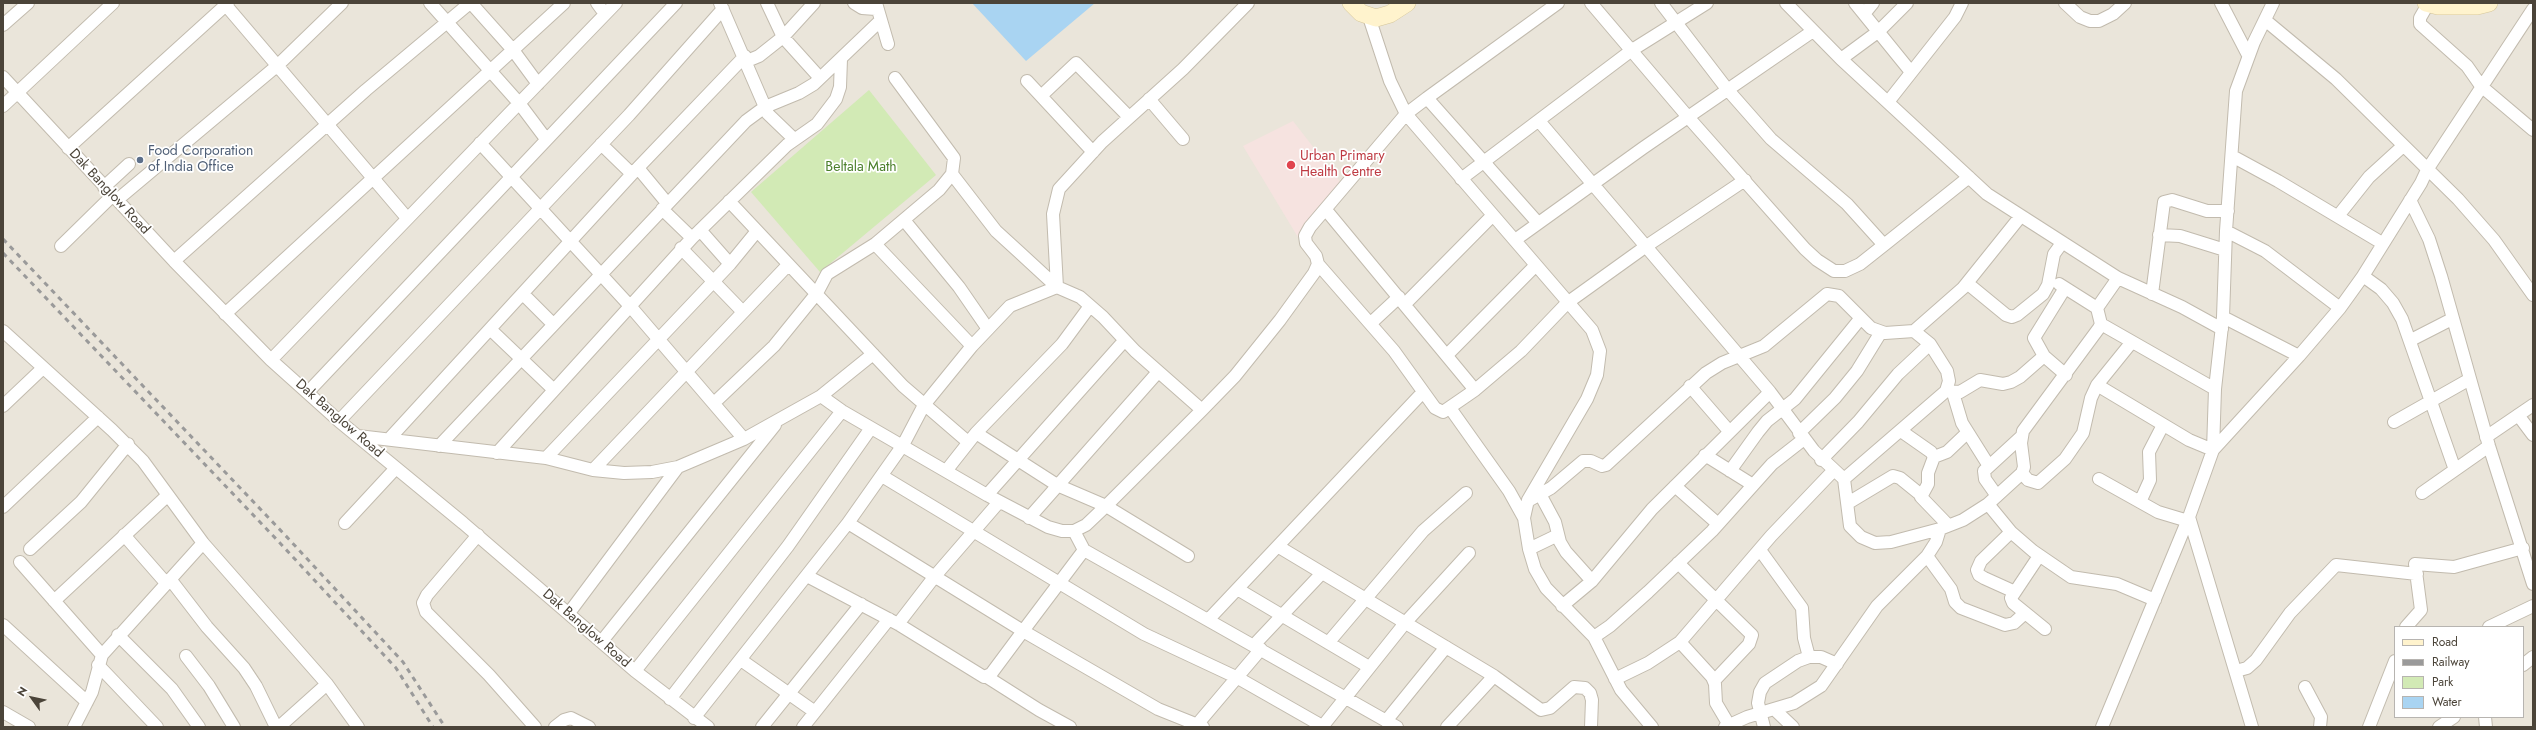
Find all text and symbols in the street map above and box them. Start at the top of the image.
place label: Food Corporation of India Office [148,144,253,176]
street label: Dak Banglow Road [65,146,153,238]
place label: Urban Primary Health Centre [1300,149,1385,182]
marker: Food Corporation of India Office [135,155,145,165]
marker: Urban Primary Health Centre [1285,159,1297,171]
park label: Beltala Math [825,160,897,176]
street label: Dak Banglow Road [292,376,386,462]
street label: Dak Banglow Road [539,586,633,672]
legend [2394,626,2524,718]
text: Road [2432,633,2458,651]
text: Railway [2432,653,2470,671]
text: Park [2432,673,2453,691]
north arrow [12,678,52,718]
text: N [13,683,31,699]
text: Water [2432,693,2462,711]

